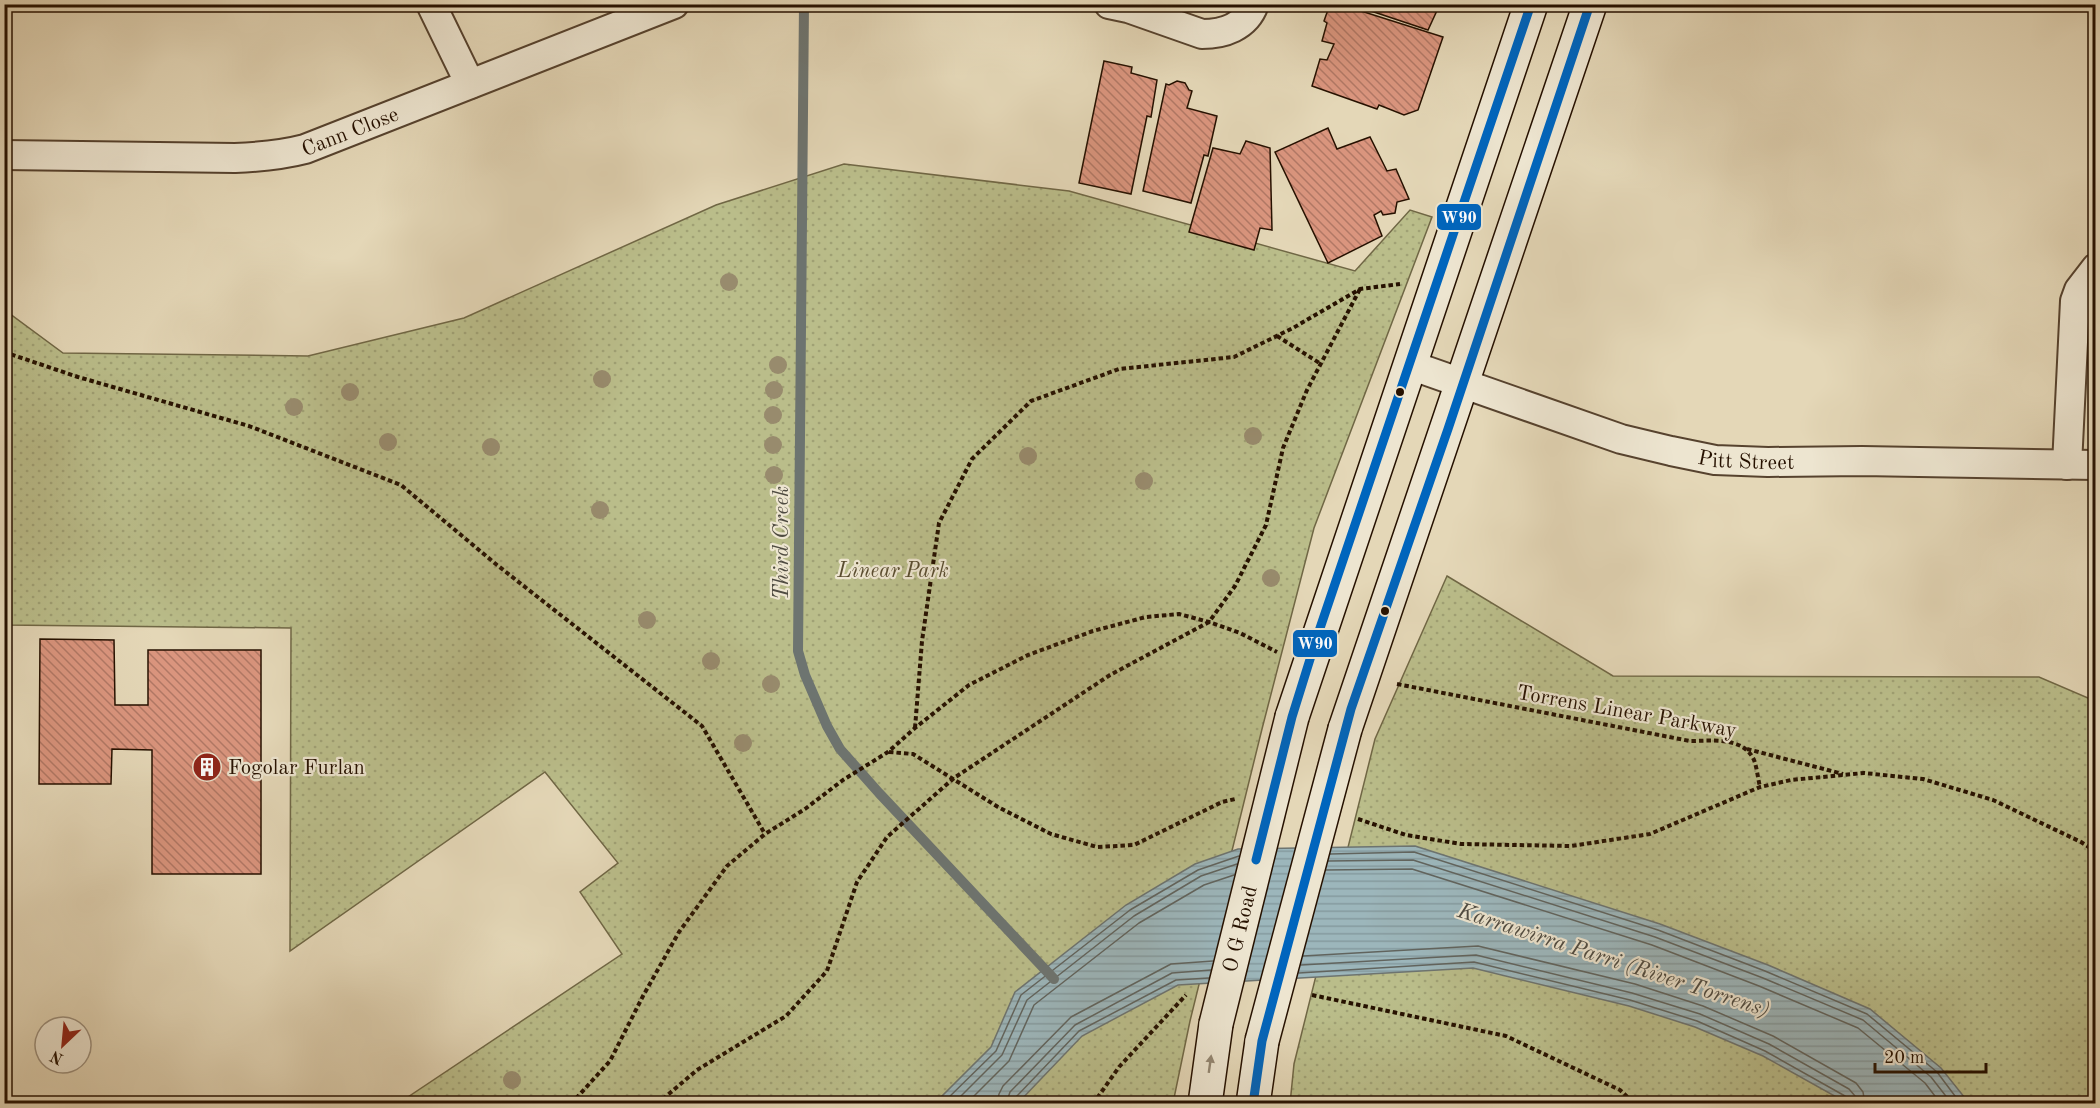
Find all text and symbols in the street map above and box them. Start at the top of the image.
street label: Cann Close [299,104,402,161]
line badge: W90 [1436,203,1482,231]
text: W90 [1441,211,1477,227]
unlabelled marker [1394,386,1406,398]
street label: Pitt Street [1696,448,1794,474]
water label: Third Creek [771,486,793,600]
park label: Linear Park [836,561,949,582]
unlabelled marker [1379,605,1391,617]
line badge: W90 [1292,629,1338,658]
text: W90 [1297,637,1333,653]
street label: Torrens Linear Parkway [1515,683,1738,742]
building icon: Fogolar Furlan [191,751,223,783]
place label: Fogolar Furlan [228,758,365,779]
street label: O G Road [1220,884,1262,975]
water label: Karrawirra Parri (River Torrens) [1454,900,1772,1022]
north arrow [33,1015,93,1075]
scale bar [1875,1036,1986,1074]
text: N [48,1046,66,1067]
text: 20 m [1884,1049,1924,1067]
one-way arrow [1206,1054,1215,1073]

